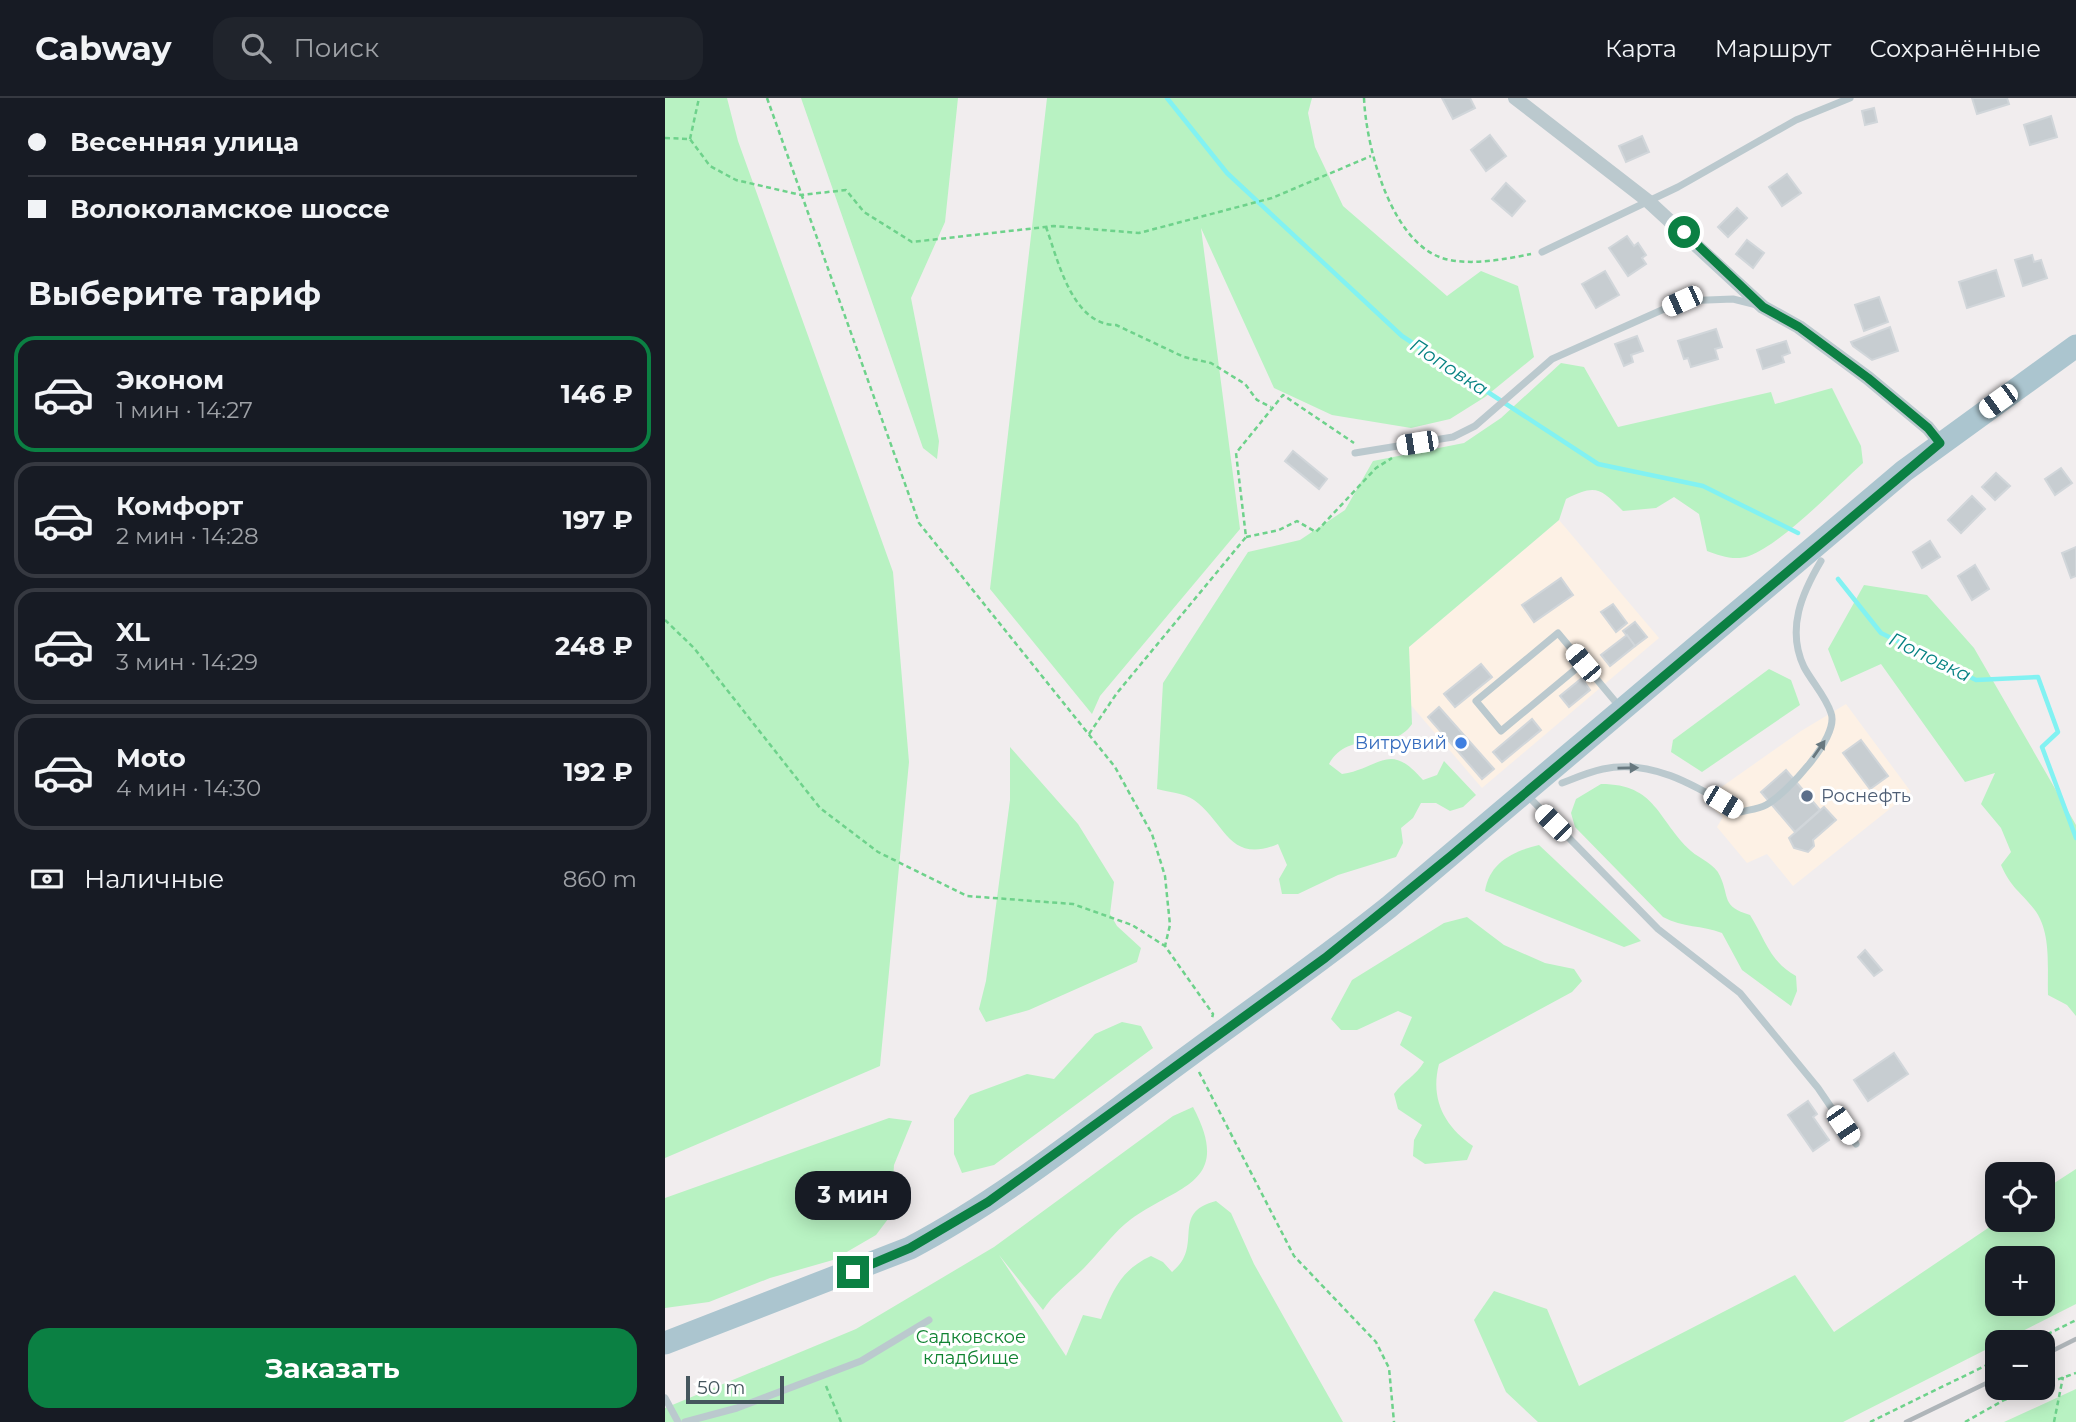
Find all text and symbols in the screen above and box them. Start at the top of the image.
search box [213,17,703,80]
text: Cabway [35,28,171,68]
icon: search [237,29,275,67]
text: Поиск [293,32,379,64]
text: Карта [1605,34,1677,63]
text: Маршрут [1715,34,1831,63]
text: Сохранённые [1869,34,2041,63]
text: Весенняя улица [70,126,299,158]
text: Волоколамское шоссе [70,193,390,225]
route start [1668,216,1700,248]
text: Выберите тариф [28,274,321,313]
car [1659,283,1706,319]
water label: Поповка [1406,333,1492,401]
icon: car [32,363,95,426]
text: Эконом [116,364,224,396]
text: 146 ₽ [561,378,633,410]
car [1975,380,2022,422]
text: 1 мин · 14:27 [116,396,253,424]
car [1395,429,1440,457]
icon: car [32,489,95,552]
text: Комфорт [116,490,243,522]
text: 197 ₽ [563,504,633,536]
text: 2 мин · 14:28 [116,522,259,550]
icon: car [32,615,95,678]
text: XL [116,616,150,648]
water label: Поповка [1885,627,1975,687]
text: 248 ₽ [555,630,633,662]
car [1562,640,1605,686]
text: 3 мин · 14:29 [116,648,258,676]
place label: Витрувий [1355,732,1447,754]
marker: Витрувий [1453,735,1469,751]
one-way arrow [1812,740,1826,758]
icon: car [32,741,95,804]
text: Moto [116,742,186,774]
text: 192 ₽ [563,756,633,788]
one-way arrow [1617,762,1639,774]
text: 4 мин · 14:30 [116,774,261,802]
car [1700,782,1747,822]
place label: Роснефть [1821,785,1911,807]
marker: Роснефть [1799,788,1815,804]
car [1531,801,1576,845]
icon: cash [28,860,66,898]
text: Наличные [84,863,224,895]
text: 860 m [563,865,637,893]
car [1823,1102,1864,1148]
map controls [1985,1162,2055,1400]
button: locate [1985,1162,2055,1232]
callout: 3 мин [795,1170,911,1220]
text: 3 мин [817,1181,889,1209]
button: + [1985,1246,2055,1316]
route end [837,1256,869,1288]
park label: Садковское кладбище [916,1326,1026,1369]
button: Заказать [28,1328,637,1408]
button: − [1985,1330,2055,1400]
scale bar [686,1373,784,1405]
text: 50 m [697,1376,745,1399]

